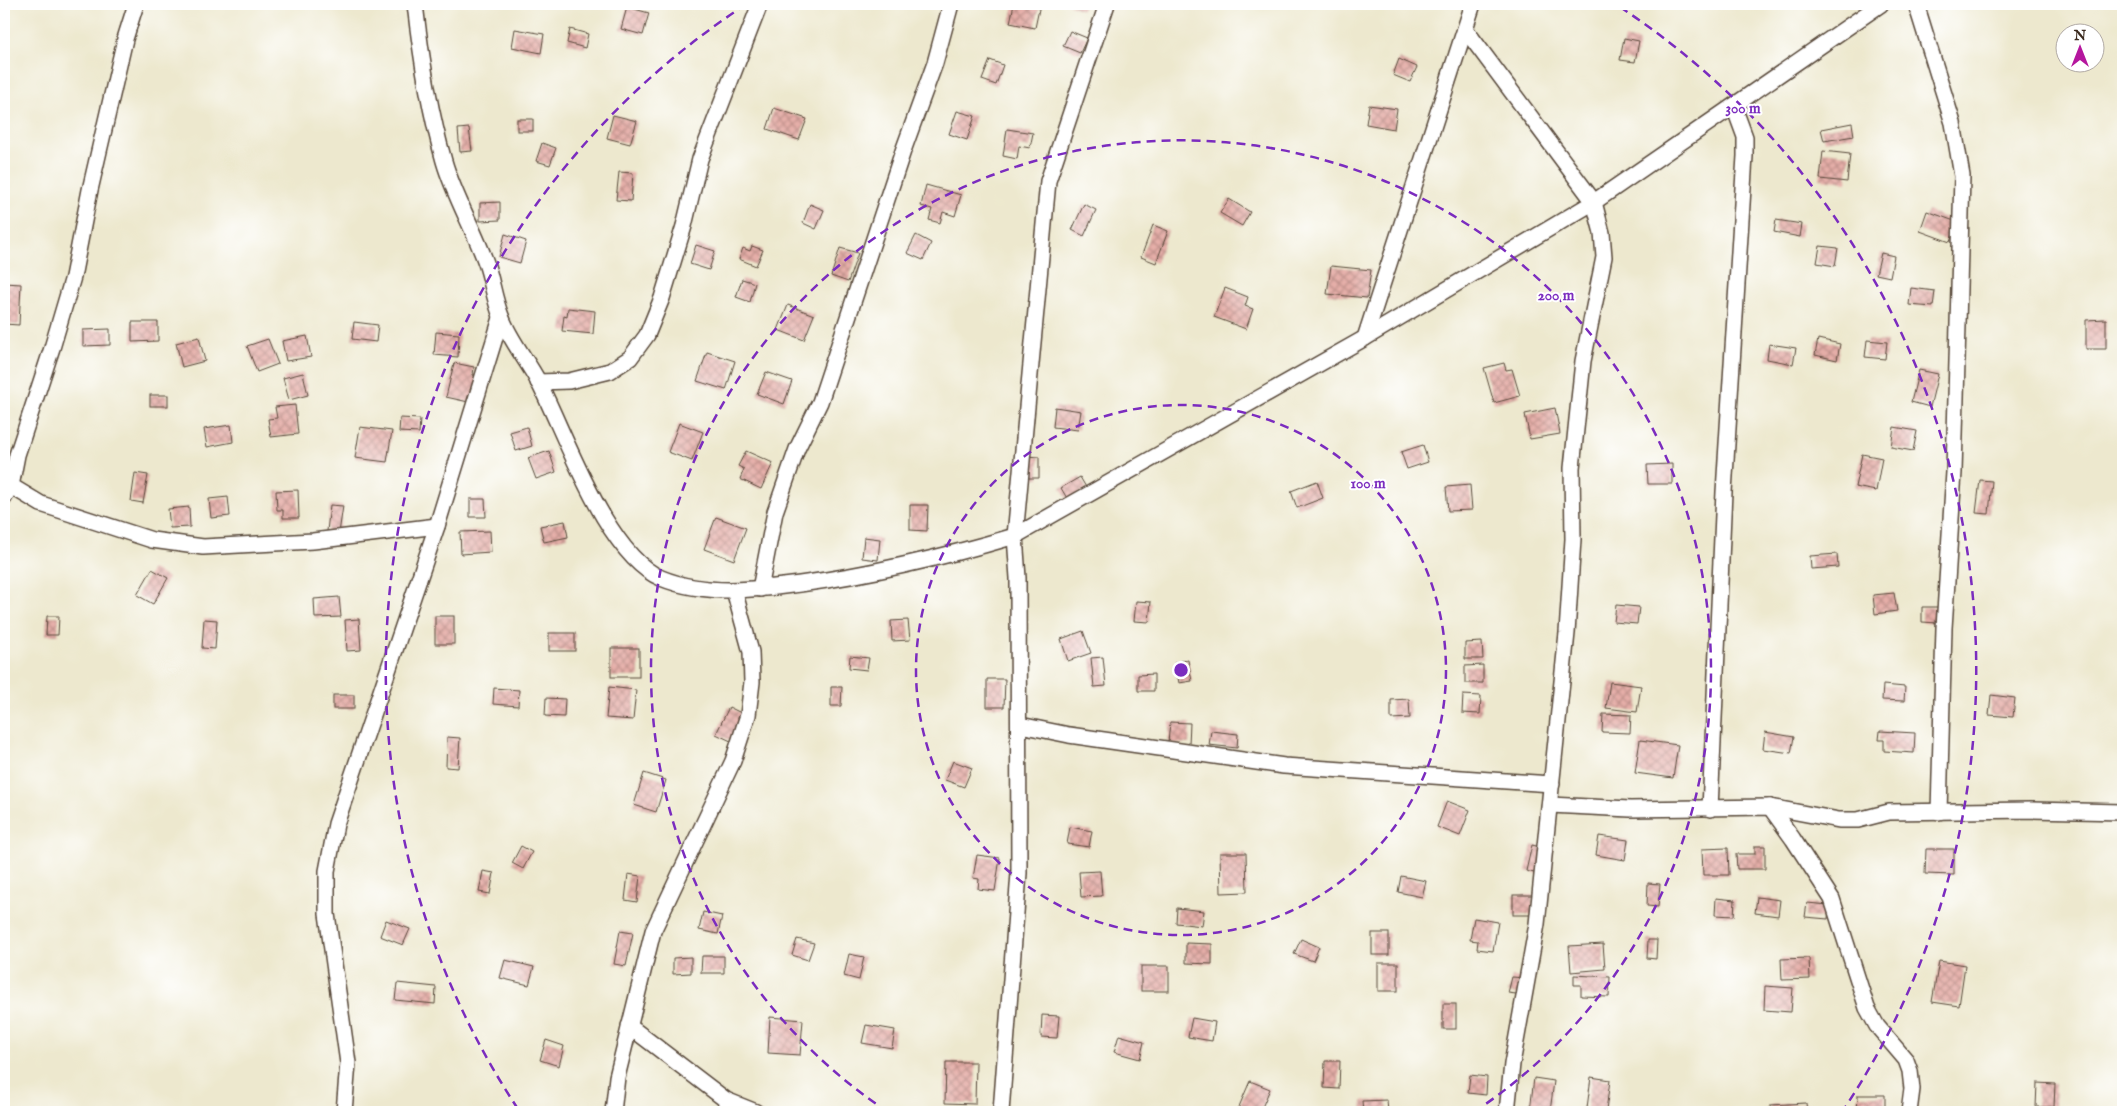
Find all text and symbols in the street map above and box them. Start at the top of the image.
north arrow [2054,22,2104,72]
text: N [2073,27,2086,45]
text: 300 m [1725,99,1761,118]
text: 200 m [1538,286,1575,305]
text: 100 m [1350,474,1386,493]
centre of rings [1172,661,1190,679]

